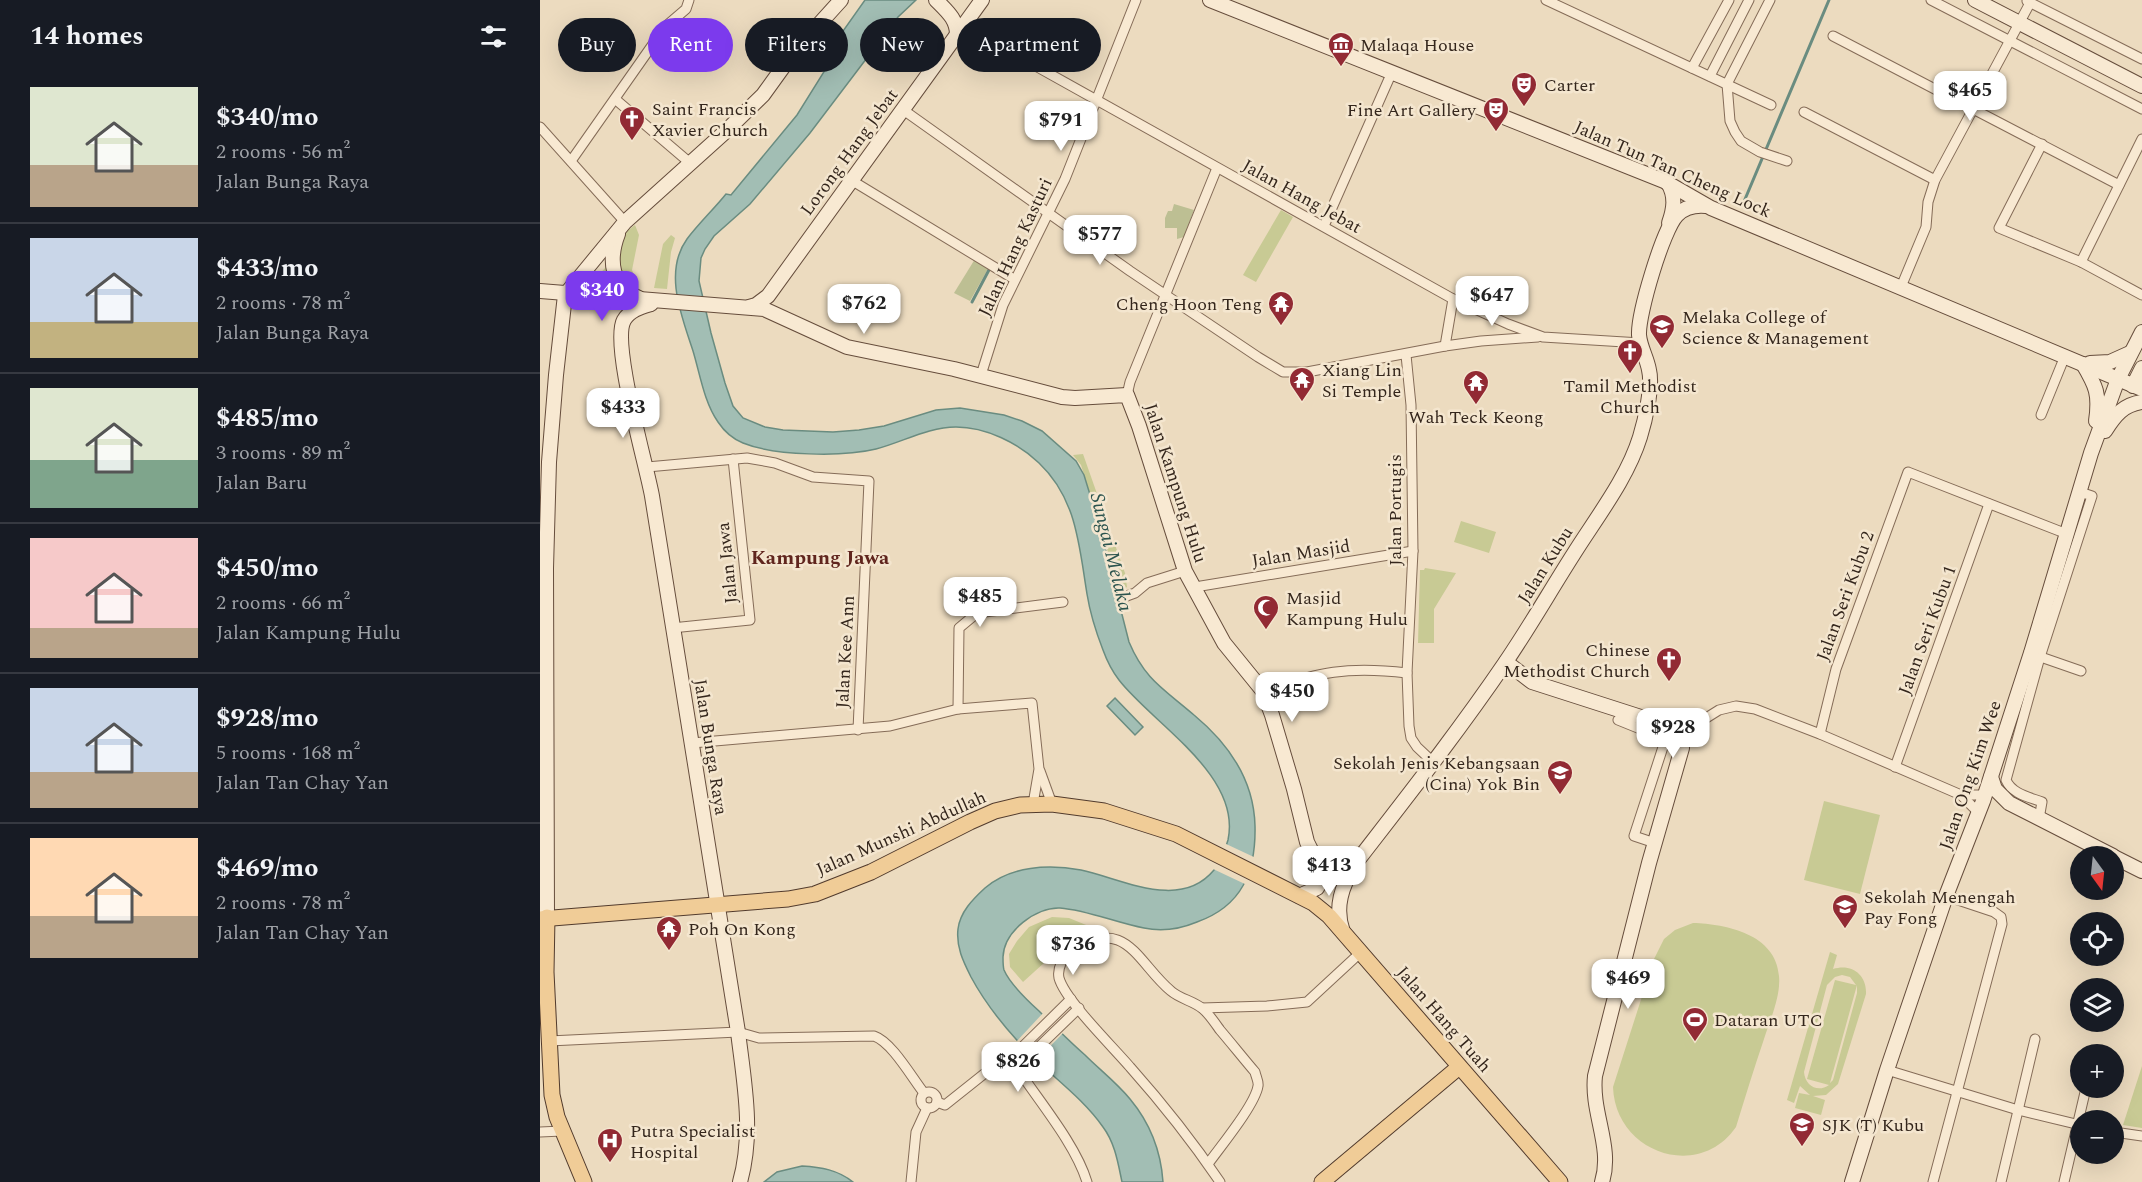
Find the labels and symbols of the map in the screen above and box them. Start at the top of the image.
museum icon: Malaqa House [1326,30,1356,68]
place label: Malaqa House [1360,32,1474,59]
theatre icon: Carter [1509,70,1539,108]
pin: $465 [1934,71,2006,122]
place label: Carter [1544,72,1595,99]
street label: Lorong Hang Jebat [794,83,905,222]
theatre icon: Fine Art Gallery [1481,95,1511,133]
place label: Saint Francis Xavier Church [652,96,768,144]
place label: Fine Art Gallery [1347,97,1477,124]
pin: $791 [1025,101,1097,152]
church icon: Saint Francis Xavier Church [617,104,647,142]
street label: Jalan Tun Tan Cheng Lock [1570,114,1776,225]
street label: Jalan Hang Jebat [1237,152,1366,241]
street label: Jalan Hang Kasturi [971,173,1060,321]
pin: $577 [1064,215,1136,266]
pin: $340 [566,271,638,322]
pin: $647 [1456,276,1528,327]
pin: $762 [828,284,900,335]
temple icon: Cheng Hoon Teng [1266,289,1296,327]
place label: Cheng Hoon Teng [1116,291,1262,318]
place label: Melaka College of Science & Management [1682,304,1869,352]
school or university icon: Melaka College of Science & Management [1647,312,1677,350]
church icon: Tamil Methodist Church [1615,337,1645,375]
place label: Xiang Lin Si Temple [1322,357,1402,405]
temple icon: Xiang Lin Si Temple [1287,365,1317,403]
temple icon: Wah Teck Keong [1461,368,1491,406]
place label: Tamil Methodist Church [1563,373,1697,421]
pin: $433 [587,388,659,439]
street label: Jalan Kampung Hulu [1137,400,1214,566]
place label: Wah Teck Keong [1408,404,1544,431]
street label: Jalan Portugis [1382,454,1409,566]
water label: Sungai Melaka [1082,490,1140,615]
street label: Jalan Jawa [710,521,745,605]
street label: Jalan Kubu [1511,521,1580,609]
street label: Jalan Seri Kubu 2 [1809,527,1881,665]
street label: Jalan Masjid [1250,532,1352,575]
district label: Kampung Jawa [751,543,890,573]
street label: Jalan Seri Kubu 1 [1891,561,1963,699]
pin: $485 [944,577,1016,628]
place label: Masjid Kampung Hulu [1286,585,1408,633]
mosque icon: Masjid Kampung Hulu [1251,593,1281,631]
street label: Jalan Kee Ann [829,595,862,709]
place label: Chinese Methodist Church [1503,637,1650,685]
church icon: Chinese Methodist Church [1654,645,1684,683]
pin: $450 [1256,672,1328,723]
street label: Jalan Bunga Raya [686,677,735,817]
street label: Jalan Ong Kim Wee [1932,697,2009,854]
pin: $928 [1637,708,1709,759]
place label: Sekolah Jenis Kebangsaan (Cina) Yok Bin [1333,750,1540,798]
school or university icon: Sekolah Jenis Kebangsaan (Cina) Yok Bin [1545,758,1575,796]
street label: Jalan Munshi Abdullah [812,784,991,883]
pin: $413 [1293,846,1365,897]
north arrow [2070,846,2124,900]
place label: Sekolah Menengah Pay Fong [1864,884,2015,932]
school or university icon: Sekolah Menengah Pay Fong [1830,892,1860,930]
temple icon: Poh On Kong [654,914,684,952]
place label: Poh On Kong [688,916,796,943]
pin: $736 [1037,925,1109,976]
pin: $469 [1592,959,1664,1010]
street label: Jalan Hang Tuah [1390,960,1498,1079]
sports icon: Dataran UTC [1680,1005,1710,1043]
place label: Dataran UTC [1714,1007,1823,1034]
pin: $826 [982,1042,1054,1093]
school or university icon: SJK (T) Kubu [1787,1110,1817,1148]
place label: SJK (T) Kubu [1822,1112,1924,1139]
place label: Putra Specialist Hospital [630,1118,755,1166]
hospital icon: Putra Specialist Hospital [595,1126,625,1164]

